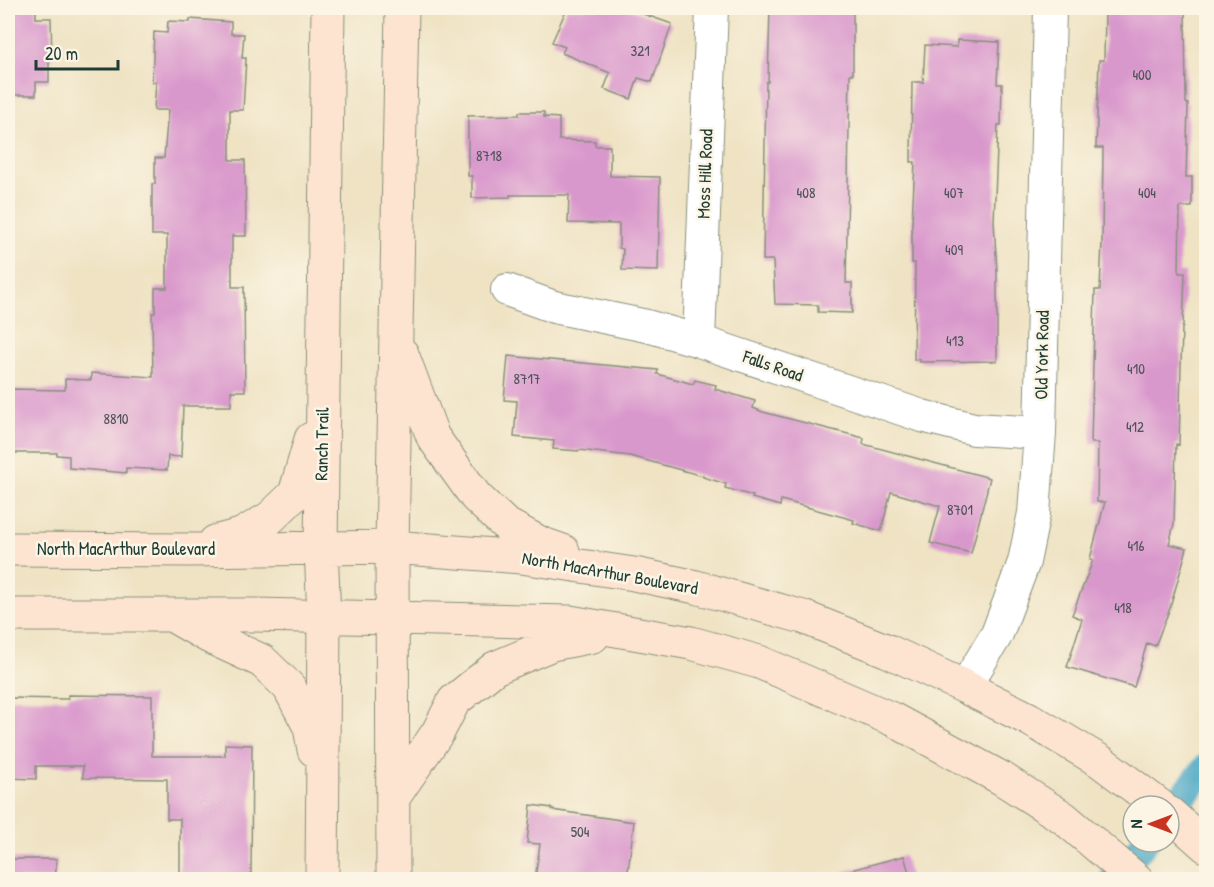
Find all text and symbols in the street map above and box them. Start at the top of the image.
scale bar [36,33,118,71]
house number: 321 [630,40,650,61]
text: 20 m [45,41,78,66]
house number: 400 [1132,64,1152,85]
street label: Moss Hill Road [690,129,719,219]
house number: 8718 [476,145,502,166]
house number: 408 [797,182,815,203]
house number: 407 [944,182,964,203]
house number: 404 [1138,182,1156,203]
house number: 409 [945,239,963,260]
street label: Old York Road [1028,310,1055,400]
house number: 413 [946,330,964,351]
street label: Falls Road [739,343,807,387]
house number: 410 [1127,358,1145,379]
house number: 8717 [514,368,540,389]
street label: Ranch Trail [308,407,335,481]
house number: 8810 [103,408,129,429]
house number: 412 [1126,416,1144,437]
house number: 8701 [947,499,973,520]
house number: 416 [1127,535,1145,556]
street label: North MacArthur Boulevard [37,536,215,561]
street label: North MacArthur Boulevard [520,545,700,600]
house number: 418 [1114,597,1132,618]
north arrow [1121,794,1181,854]
text: N [1125,819,1147,828]
house number: 504 [571,821,590,842]

